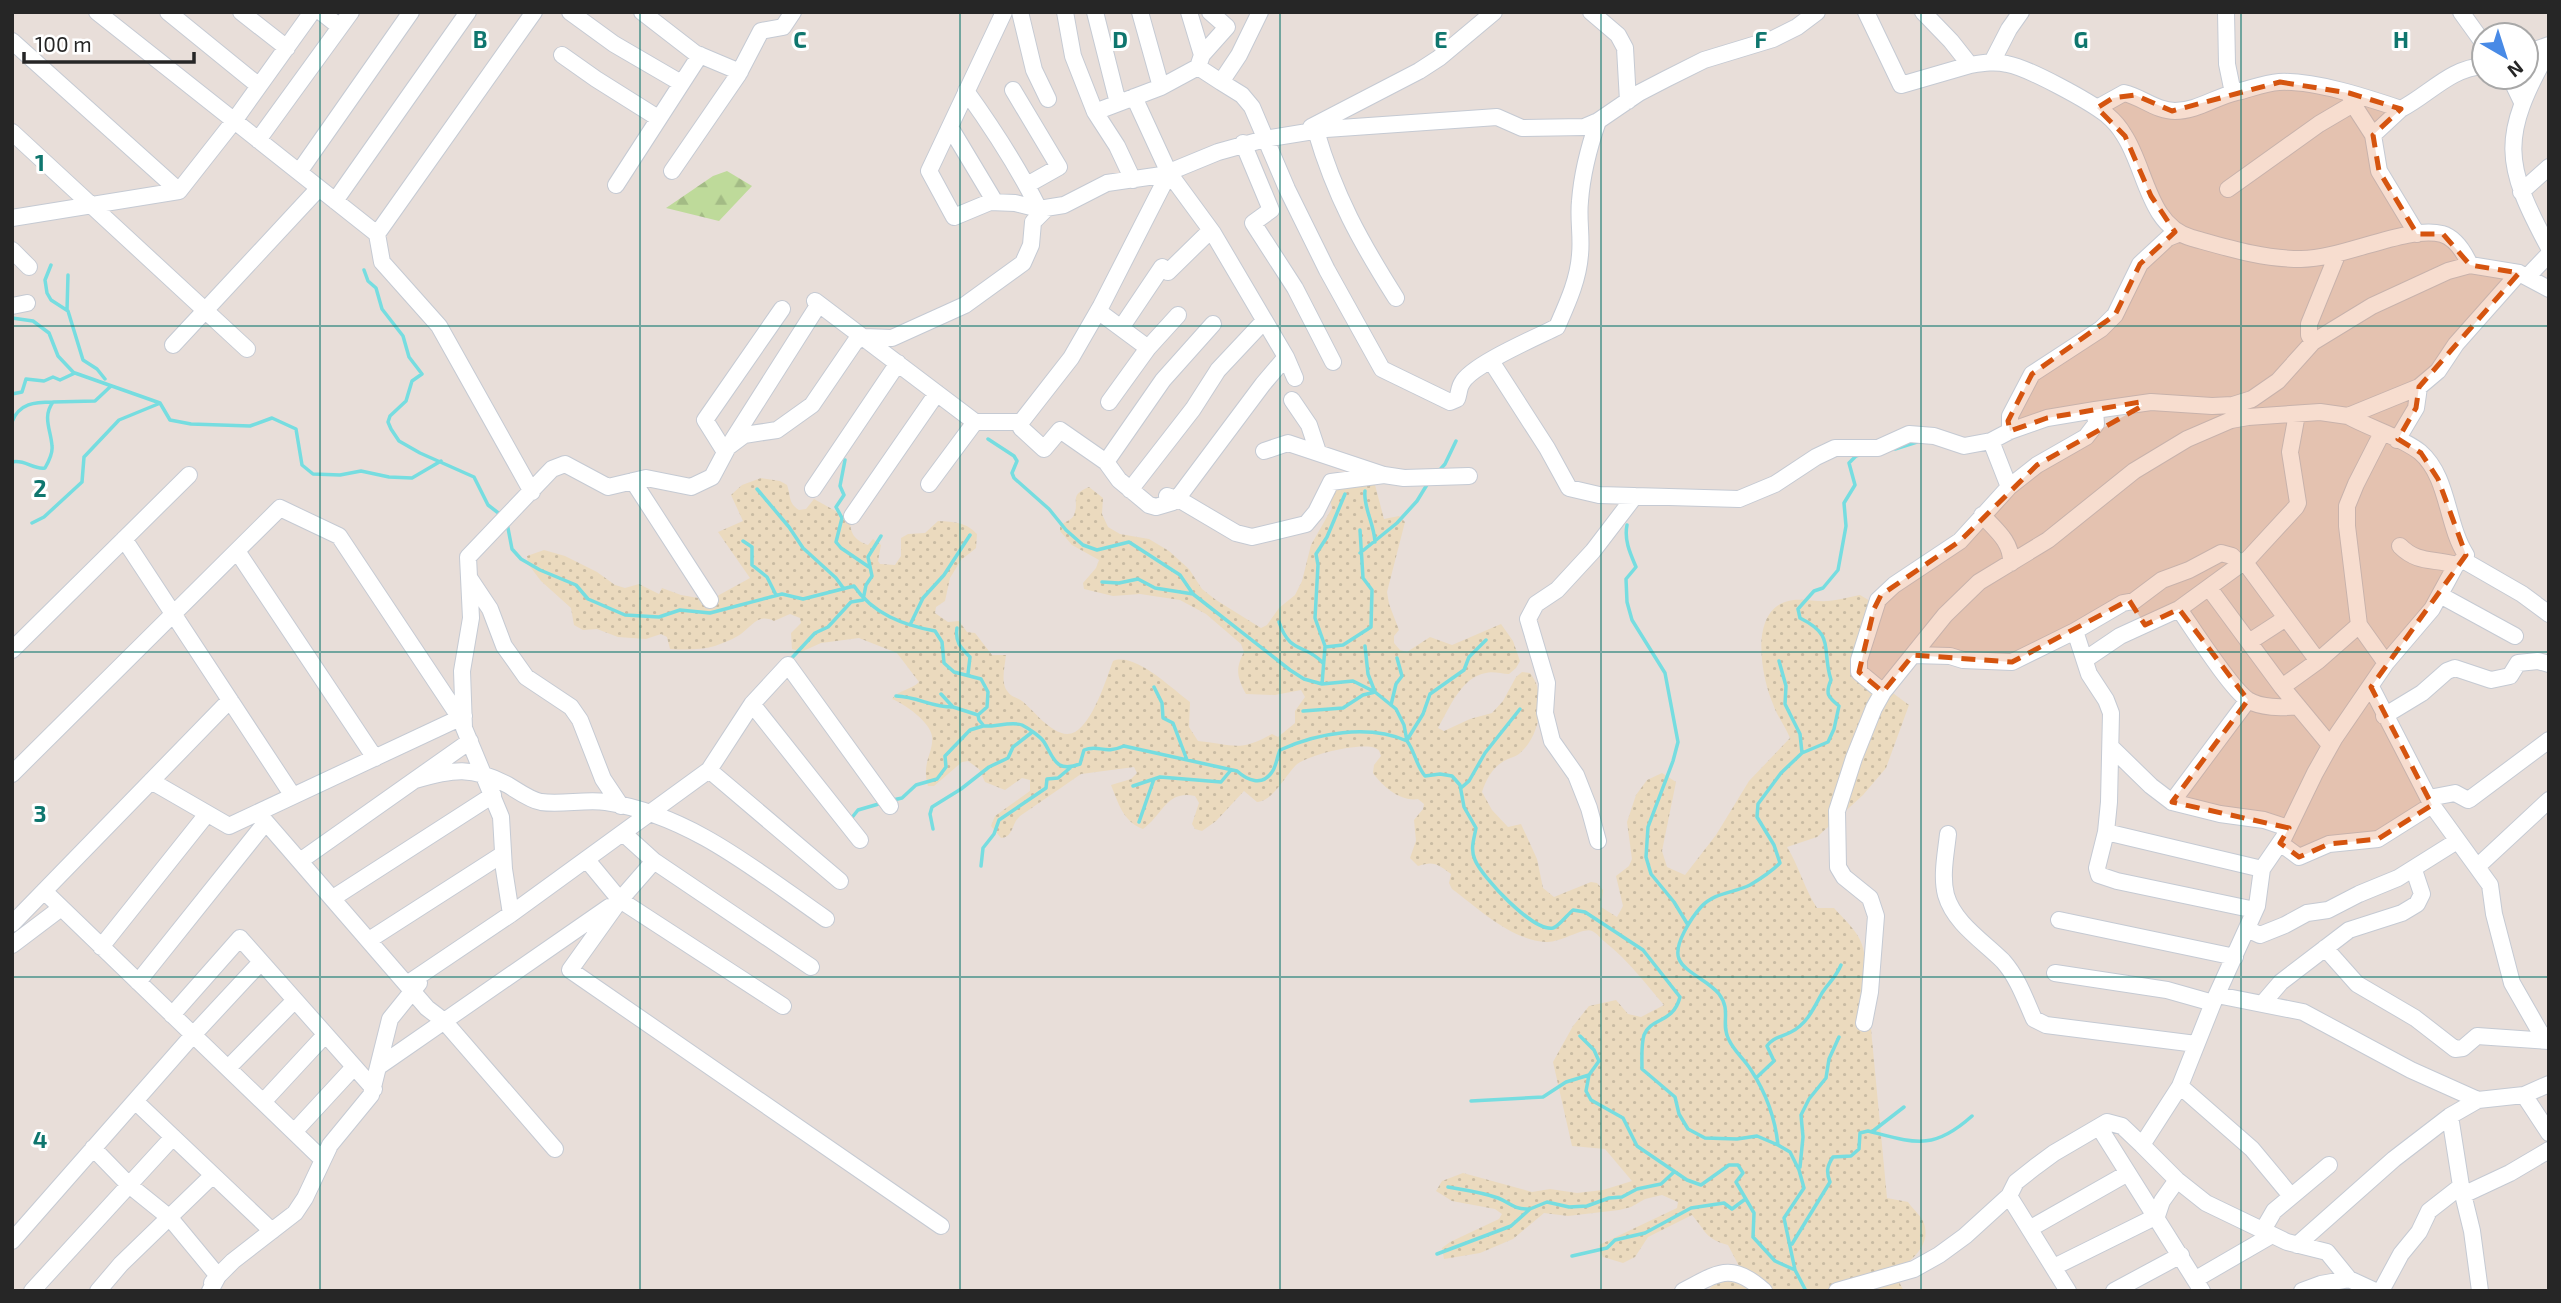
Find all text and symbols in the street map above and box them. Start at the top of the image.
scale bar [24,21,194,65]
north arrow [2470,21,2540,91]
text: B [473,25,487,53]
text: C [793,25,807,53]
text: D [1112,25,1128,53]
text: E [1434,25,1448,53]
text: F [1755,25,1768,53]
text: G [2074,25,2088,53]
text: H [2393,25,2409,53]
text: 100 m [35,31,92,56]
text: N [2503,56,2529,83]
text: 1 [35,148,45,176]
text: 2 [33,474,47,502]
text: 3 [33,799,47,827]
text: 4 [33,1125,47,1153]

